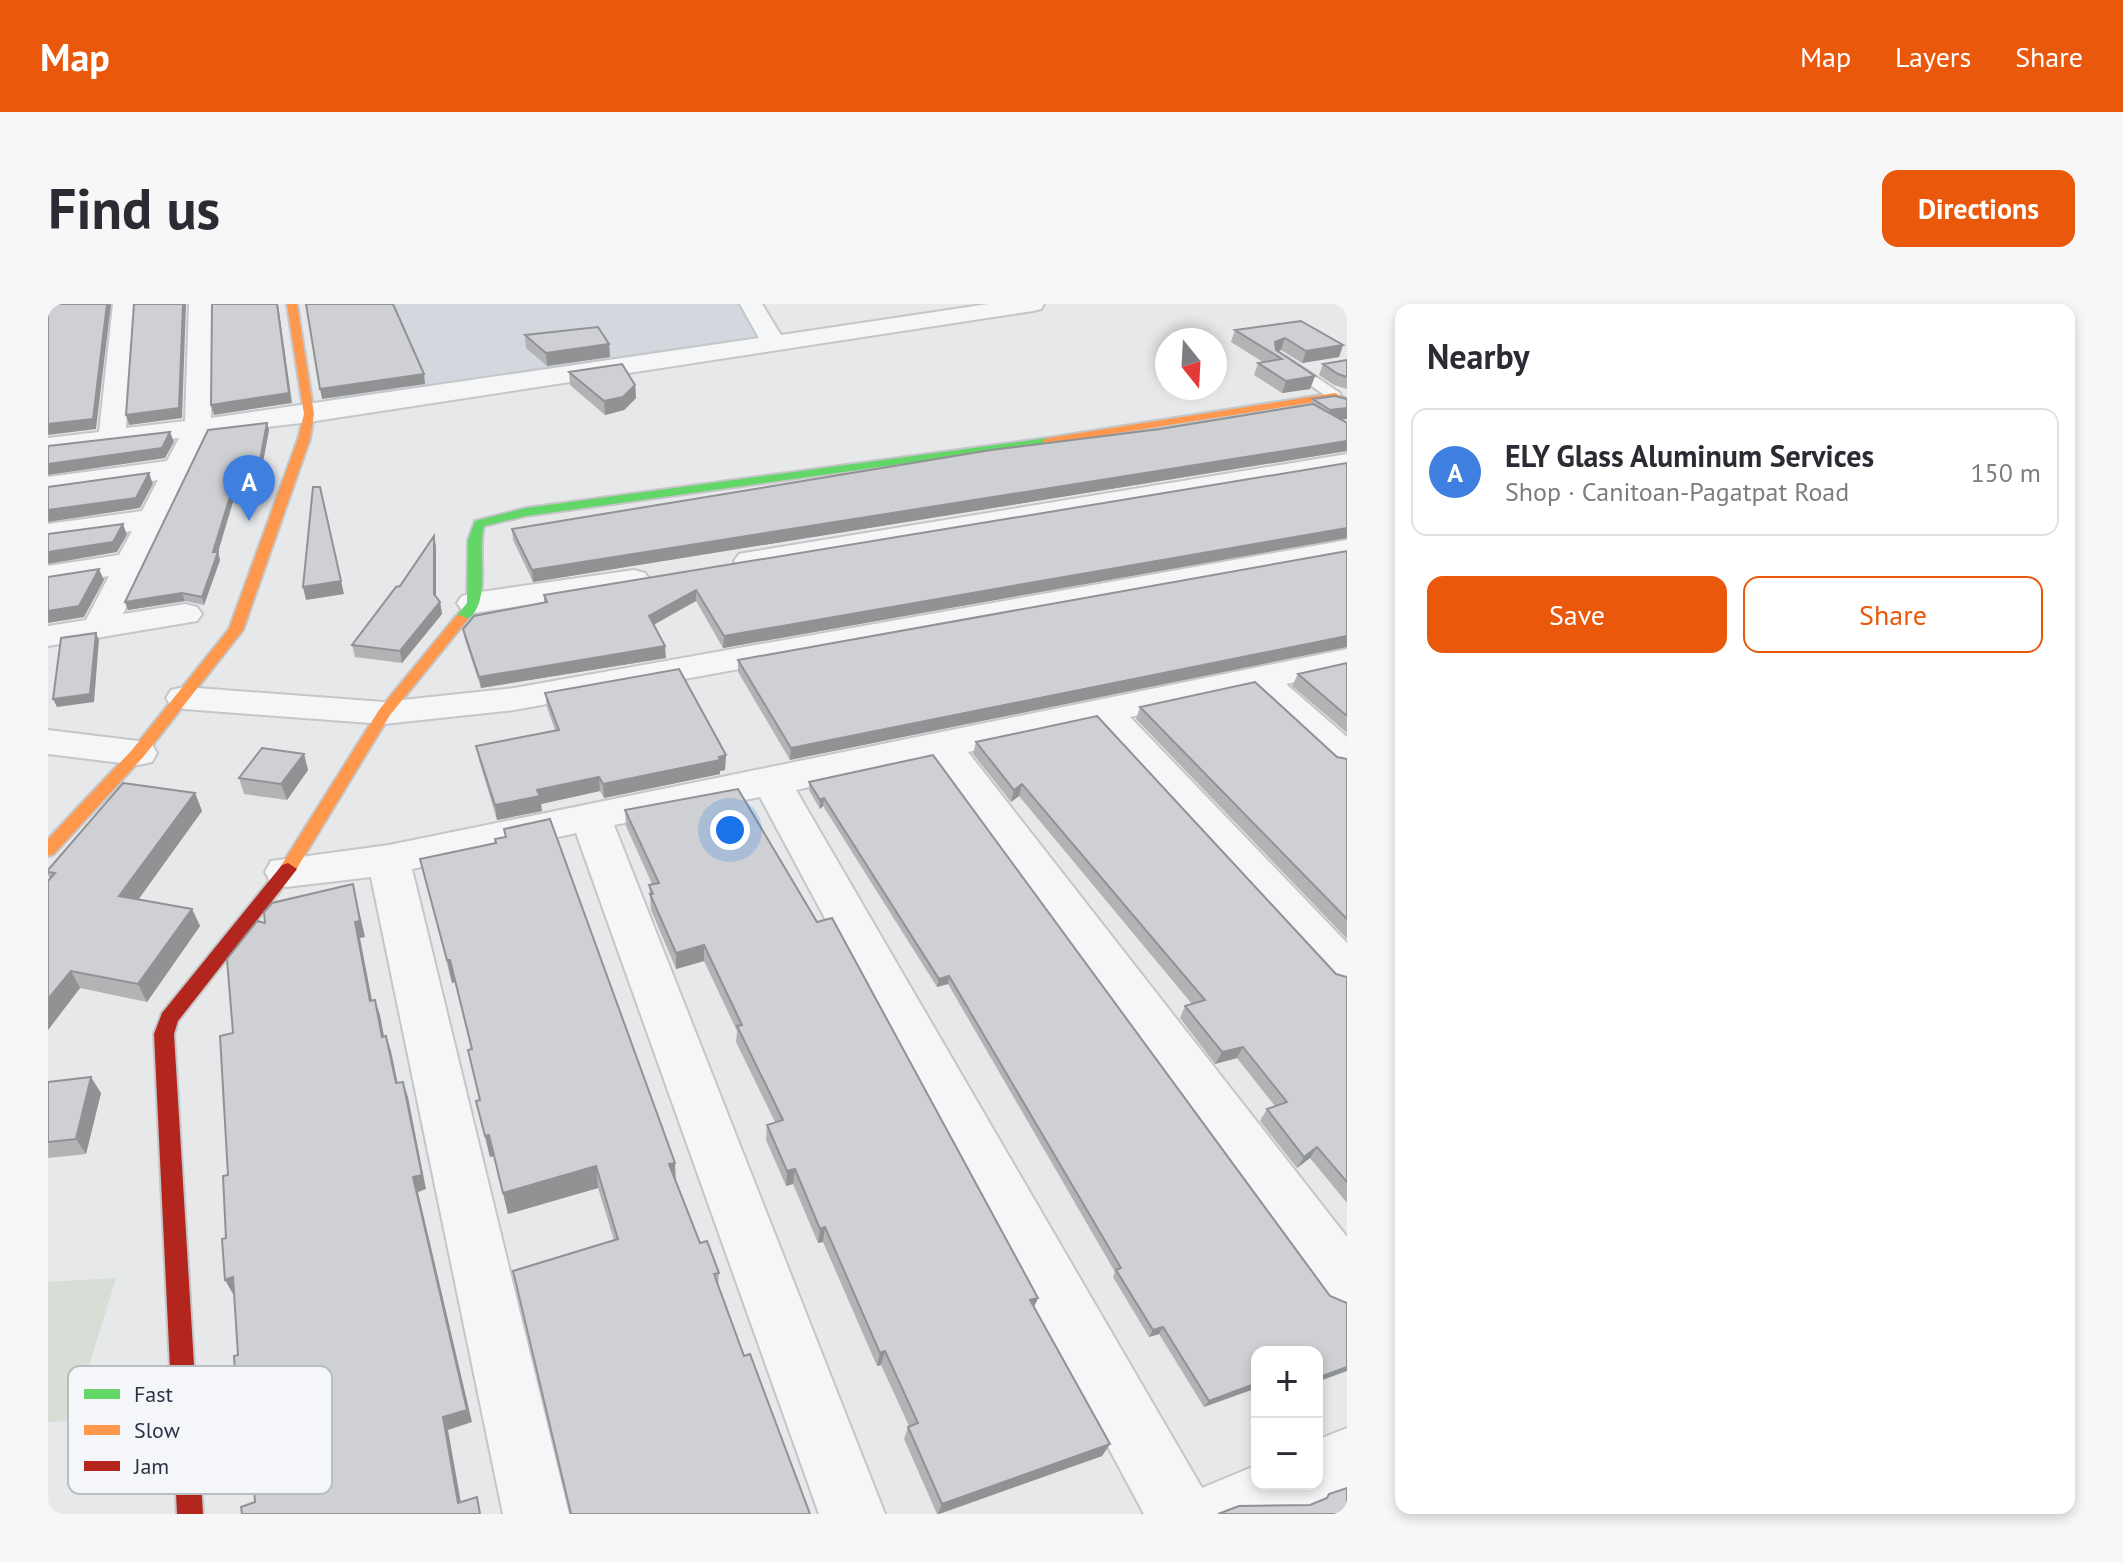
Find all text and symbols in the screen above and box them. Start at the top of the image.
text: Map [40,32,110,81]
text: Map [1800,38,1851,75]
text: Layers [1895,38,1971,75]
text: Share [2015,38,2083,75]
button: Directions [1882,170,2075,247]
text: Find us [48,172,220,244]
north arrow [1155,328,1227,400]
text: Nearby [1427,334,1529,378]
text: ELY Glass Aluminum Services [1505,436,1874,475]
pin: A [223,455,275,521]
text: A [1447,456,1463,489]
text: 150 m [1970,456,2041,489]
text: Shop · Canitoan-Pagatpat Road [1505,475,1849,508]
button: Save [1427,576,1727,653]
button: Share [1743,576,2043,653]
your location [710,810,750,850]
map controls [1251,1346,1323,1490]
button: + [1251,1346,1323,1418]
legend [68,1366,332,1494]
text: Fast [134,1380,174,1408]
text: Slow [134,1416,180,1444]
button: − [1251,1418,1323,1490]
text: Jam [133,1452,169,1480]

